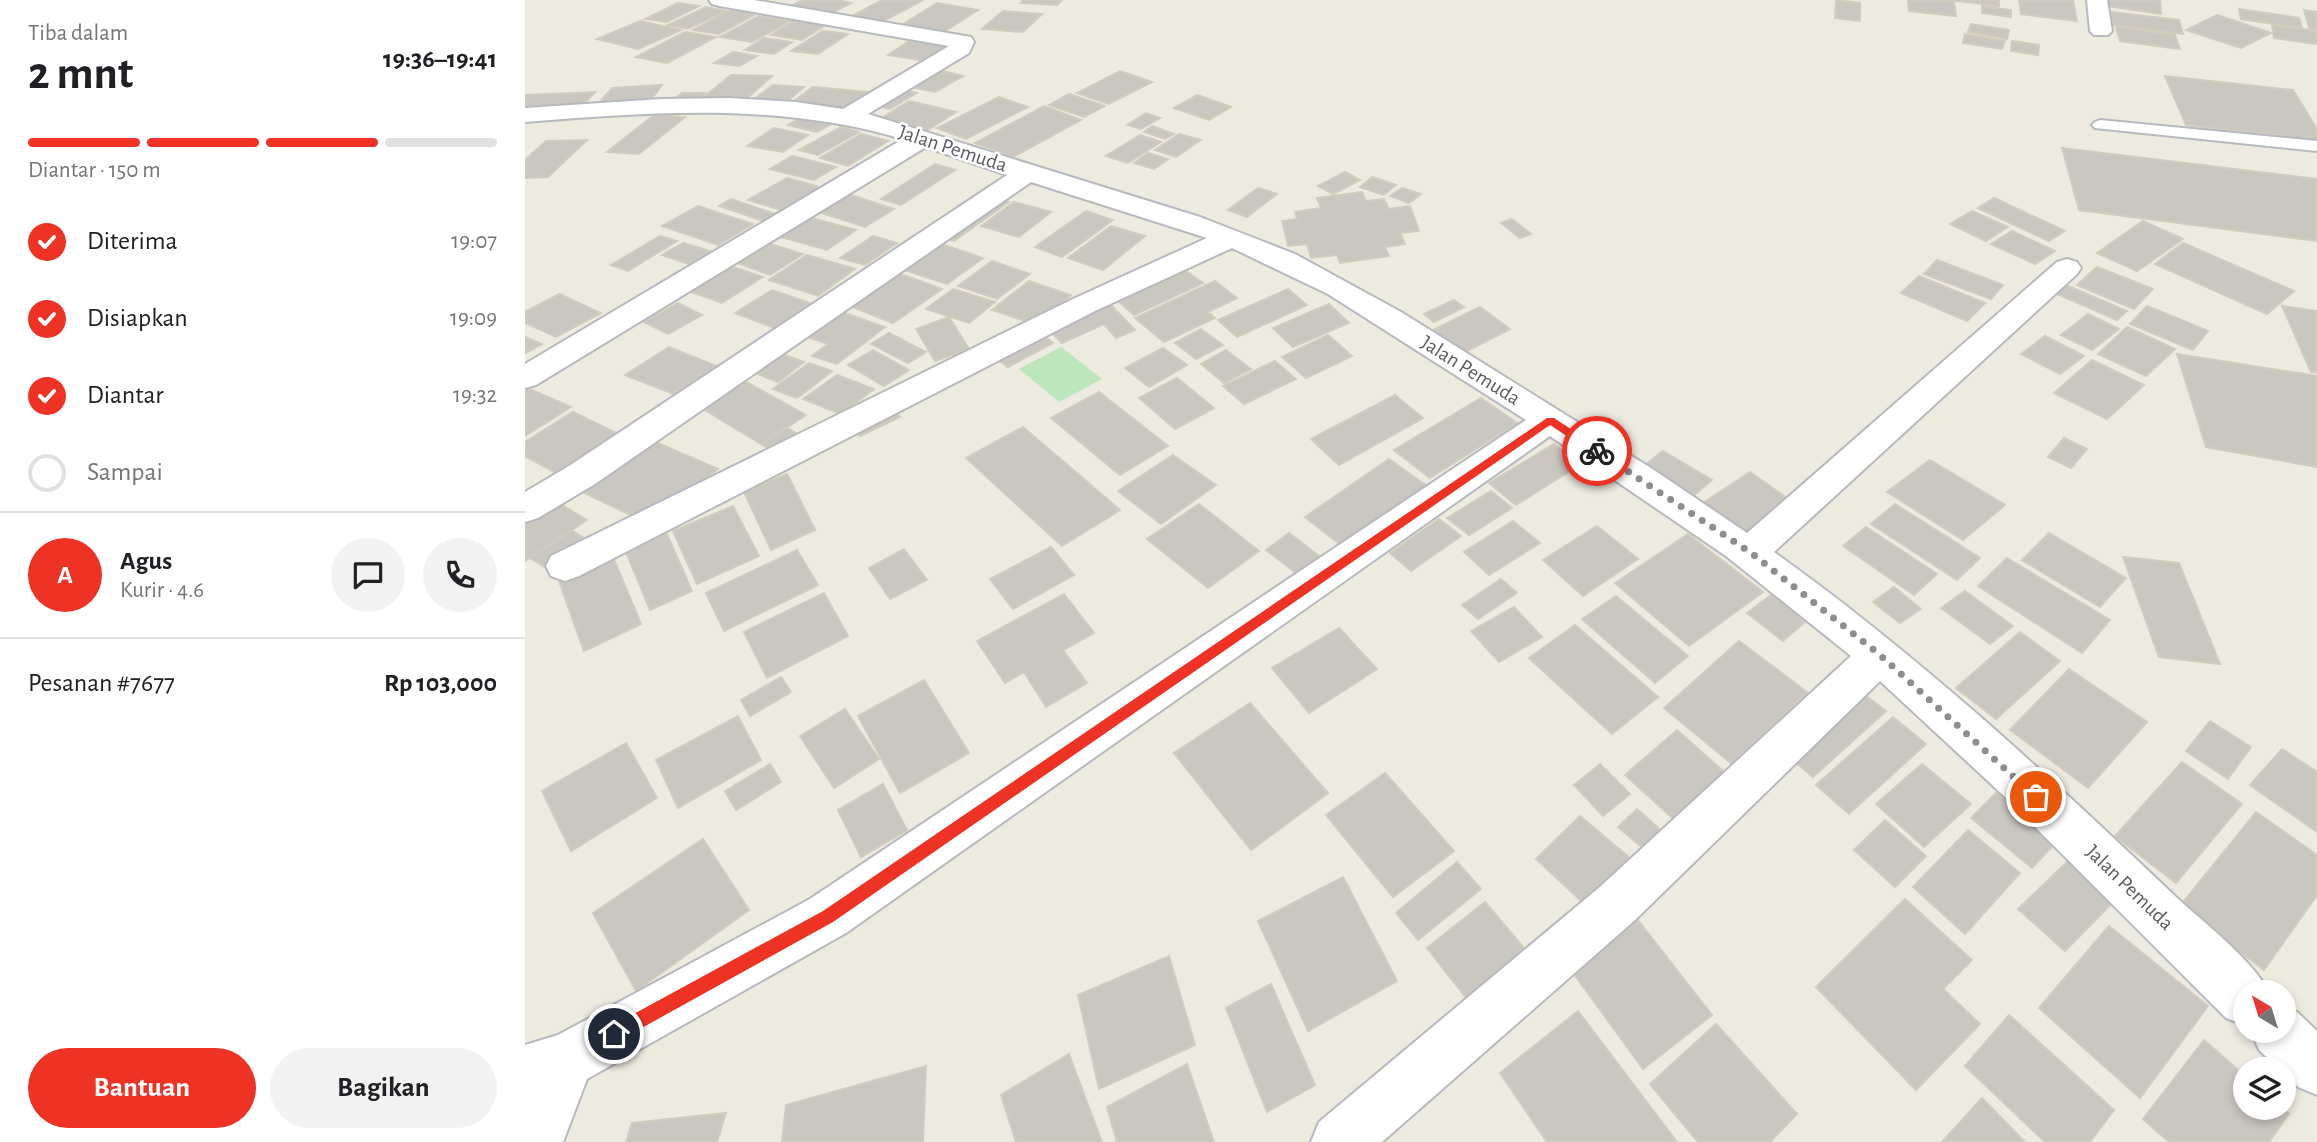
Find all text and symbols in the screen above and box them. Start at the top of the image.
text: Tiba dalam [28,22,128,45]
text: 19:36–19:41 [383,46,497,72]
text: 2 mnt [28,51,133,97]
street label: Jalan Pemuda [896,121,1010,176]
text: Diantar · 150 m [28,159,161,182]
icon: check [28,223,66,261]
text: Diterima [87,228,178,254]
text: 19:07 [451,230,497,253]
icon: check [28,300,66,338]
text: Disiapkan [87,305,188,331]
text: 19:09 [450,307,497,330]
street label: Jalan Pemuda [1417,332,1524,409]
icon: check [28,377,66,415]
text: Diantar [87,382,164,408]
text: 19:32 [453,384,497,407]
courier [1562,416,1632,486]
icon: bike [1578,432,1616,470]
text: Sampai [87,459,163,485]
button: chat [331,538,405,612]
button: phone [423,538,497,612]
text: Agus [120,548,172,574]
text: A [57,562,73,588]
text: Kurir · 4.6 [120,579,204,602]
text: Pesanan #7677 [28,670,175,696]
text: Rp 103,000 [384,670,497,696]
pin [2006,767,2066,827]
icon: bag [2017,778,2055,816]
street label: Jalan Pemuda [2082,841,2178,934]
north arrow [2233,980,2296,1043]
map controls [2233,980,2296,1120]
pin [584,1004,644,1064]
icon: home [595,1015,633,1053]
button: Bantuan [28,1048,256,1128]
button: Bagikan [270,1048,497,1128]
button: layers [2233,1057,2296,1120]

